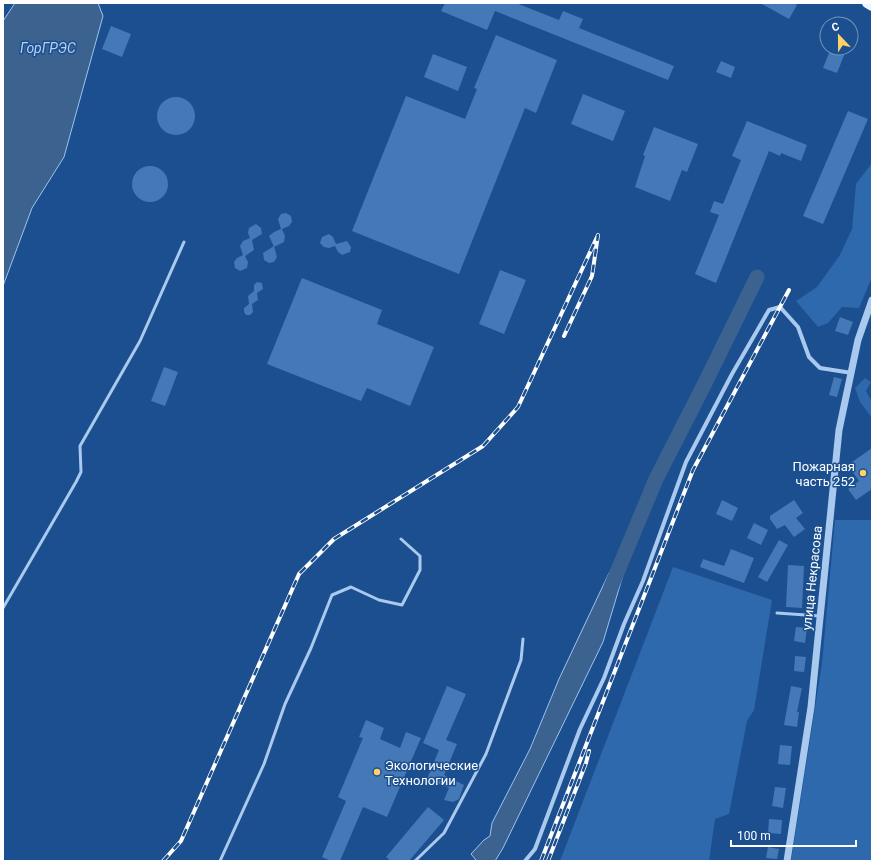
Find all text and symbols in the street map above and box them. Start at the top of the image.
north arrow [819,16,859,56]
text: С [830,20,841,35]
water label: ГорГРЭС [20,40,76,56]
place label: Пожарная часть 252 [792,459,855,489]
marker: Пожарная часть 252 [858,468,868,478]
street label: улица Некрасова [799,525,825,631]
place label: Экологические Технологии [385,758,478,788]
marker: Экологические Технологии [372,767,382,777]
scale bar [731,822,856,848]
text: 100 m [737,829,771,843]

